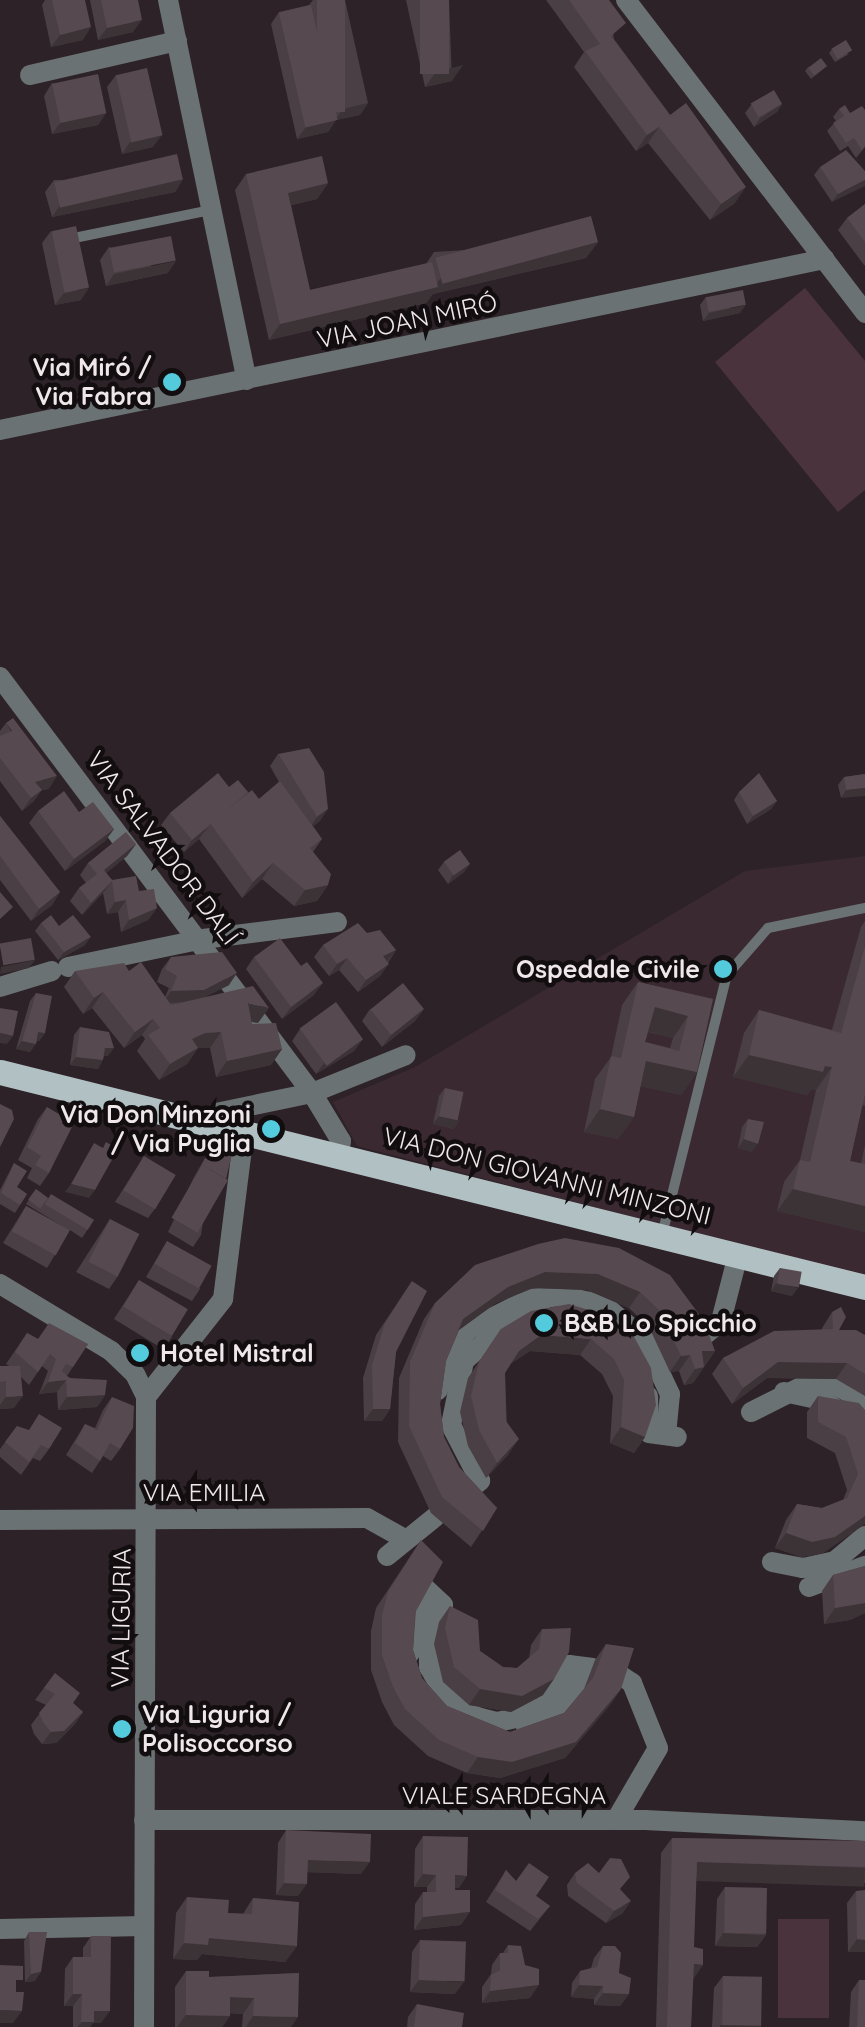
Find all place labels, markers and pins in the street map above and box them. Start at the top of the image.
place label: Via Miró / Via Fabra [32,353,152,412]
marker: Via Miró / Via Fabra [161,371,183,393]
place label: Ospedale Civile [516,954,700,984]
marker: Ospedale Civile [710,956,736,982]
place label: Via Don Minzoni / Via Puglia [60,1100,251,1159]
marker: Via Don Minzoni / Via Puglia [260,1118,282,1140]
place label: B&B Lo Spicchio [564,1308,757,1338]
marker: B&B Lo Spicchio [533,1312,555,1334]
place label: Hotel Mistral [160,1338,314,1368]
marker: Hotel Mistral [129,1342,151,1364]
place label: Via Liguria / Polisoccorso [142,1700,293,1759]
marker: Via Liguria / Polisoccorso [111,1718,133,1740]

